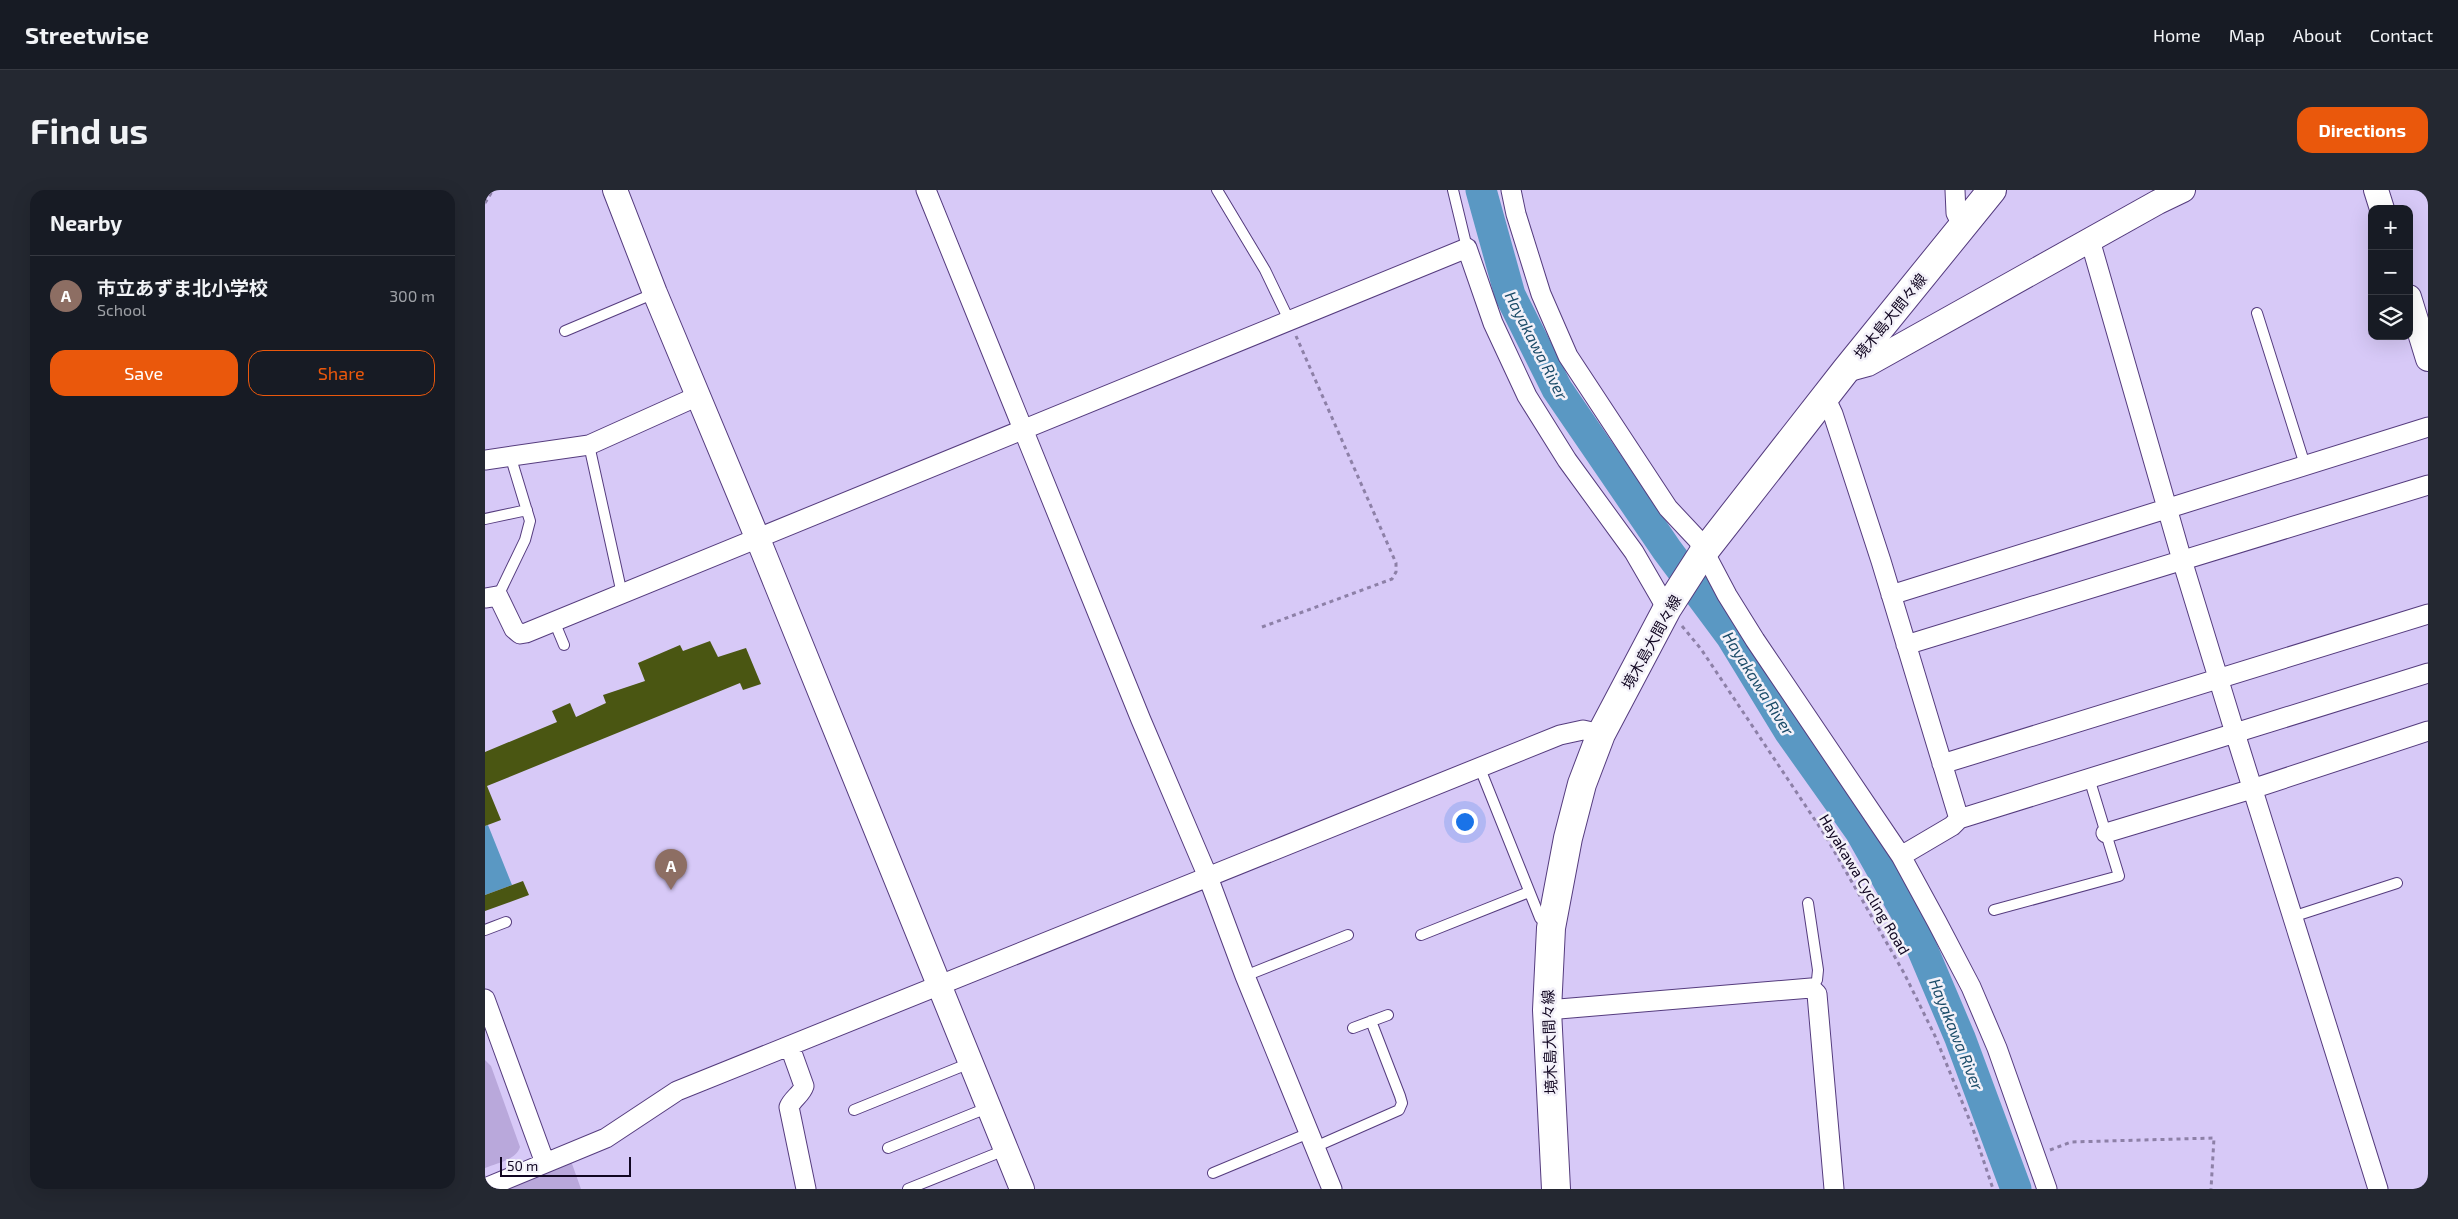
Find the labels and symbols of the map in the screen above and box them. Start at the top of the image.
street label: 境木島大間々線 [1850,270,1930,362]
water label: Hayakawa River [1501,288,1573,403]
street label: 境木島大間々線 [1618,592,1684,692]
water label: Hayakawa River [1719,628,1799,739]
your location [1452,809,1478,835]
street label: Hayakawa Cycling Road [1816,810,1914,958]
pin: A [655,849,687,890]
water label: Hayakawa River [1925,975,1988,1094]
street label: 境木島大間々線 [1538,989,1560,1095]
scale bar [500,1154,631,1177]

